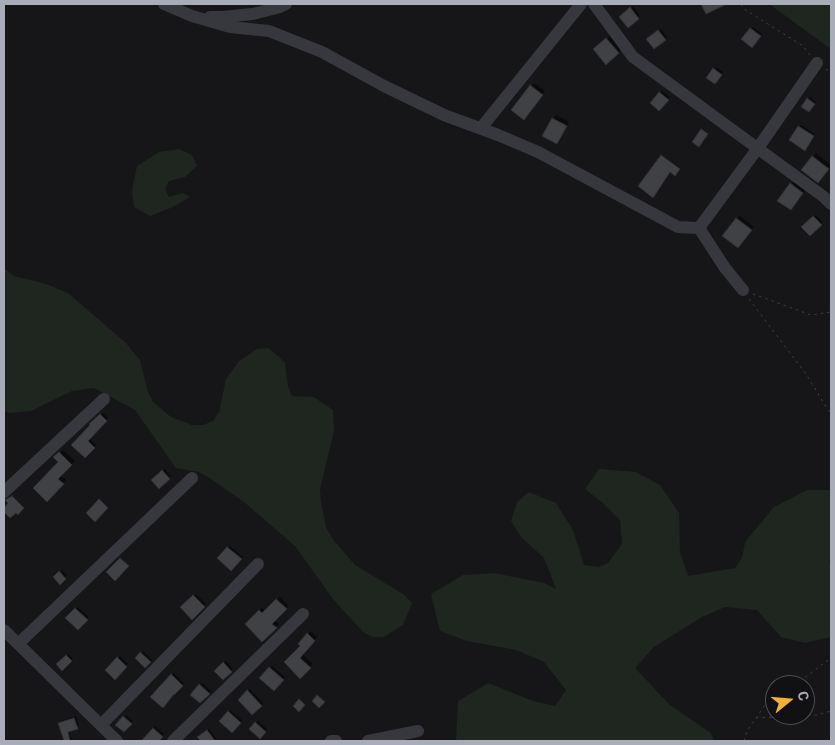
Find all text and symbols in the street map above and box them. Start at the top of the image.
north arrow [765,675,815,725]
text: С [794,689,812,703]

